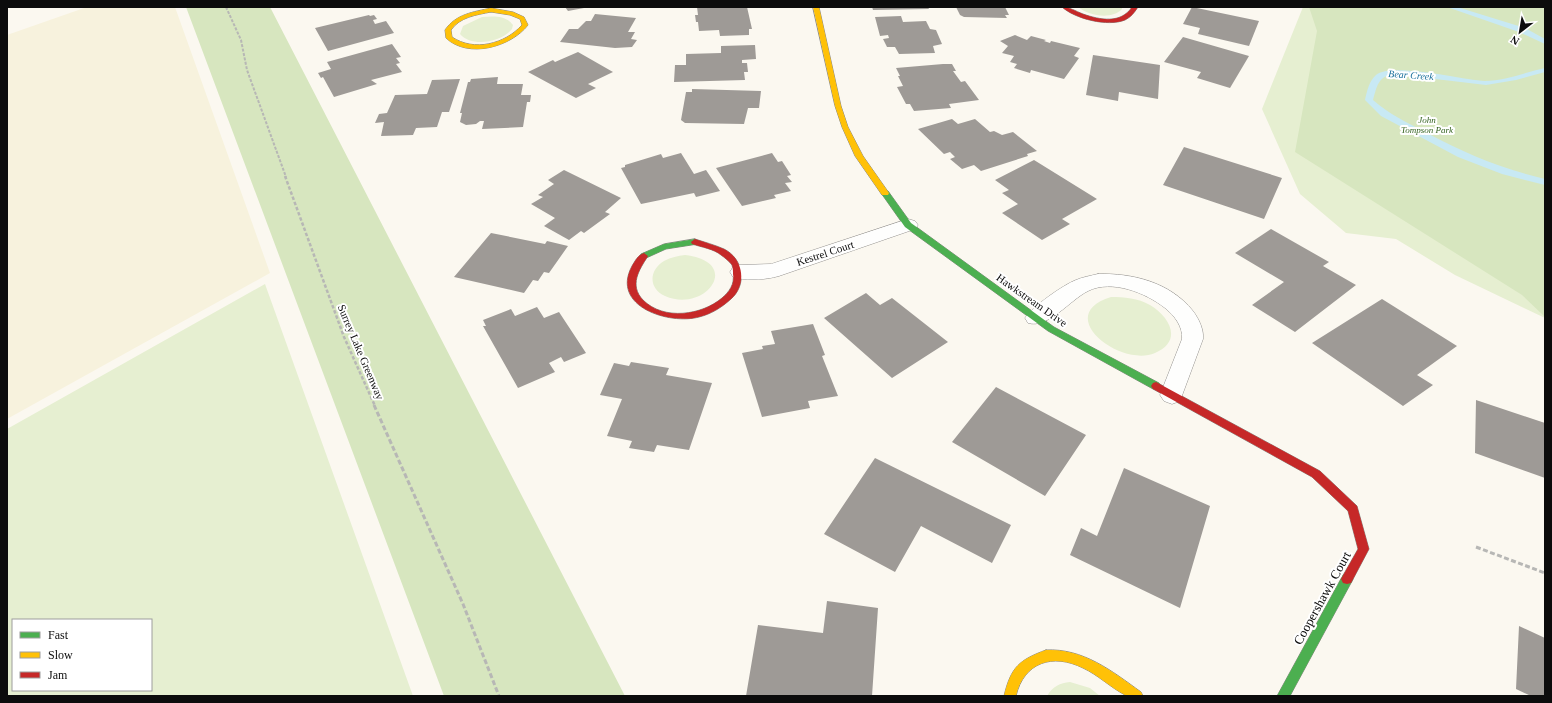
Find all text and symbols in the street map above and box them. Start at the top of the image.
north arrow [1500,12,1540,52]
text: N [1508,33,1521,48]
water label: Bear Creek [1388,68,1435,82]
park label: John Tompson Park [1401,115,1454,135]
street label: Kestrel Court [795,238,855,268]
street label: Hawkstream Drive [994,271,1070,329]
street label: Surrey Lake Greenway [336,303,387,402]
street label: Coopershawk Court [1290,548,1354,647]
legend [12,619,152,691]
text: Fast [48,628,69,642]
text: Slow [48,648,73,662]
text: Jam [48,668,68,682]

